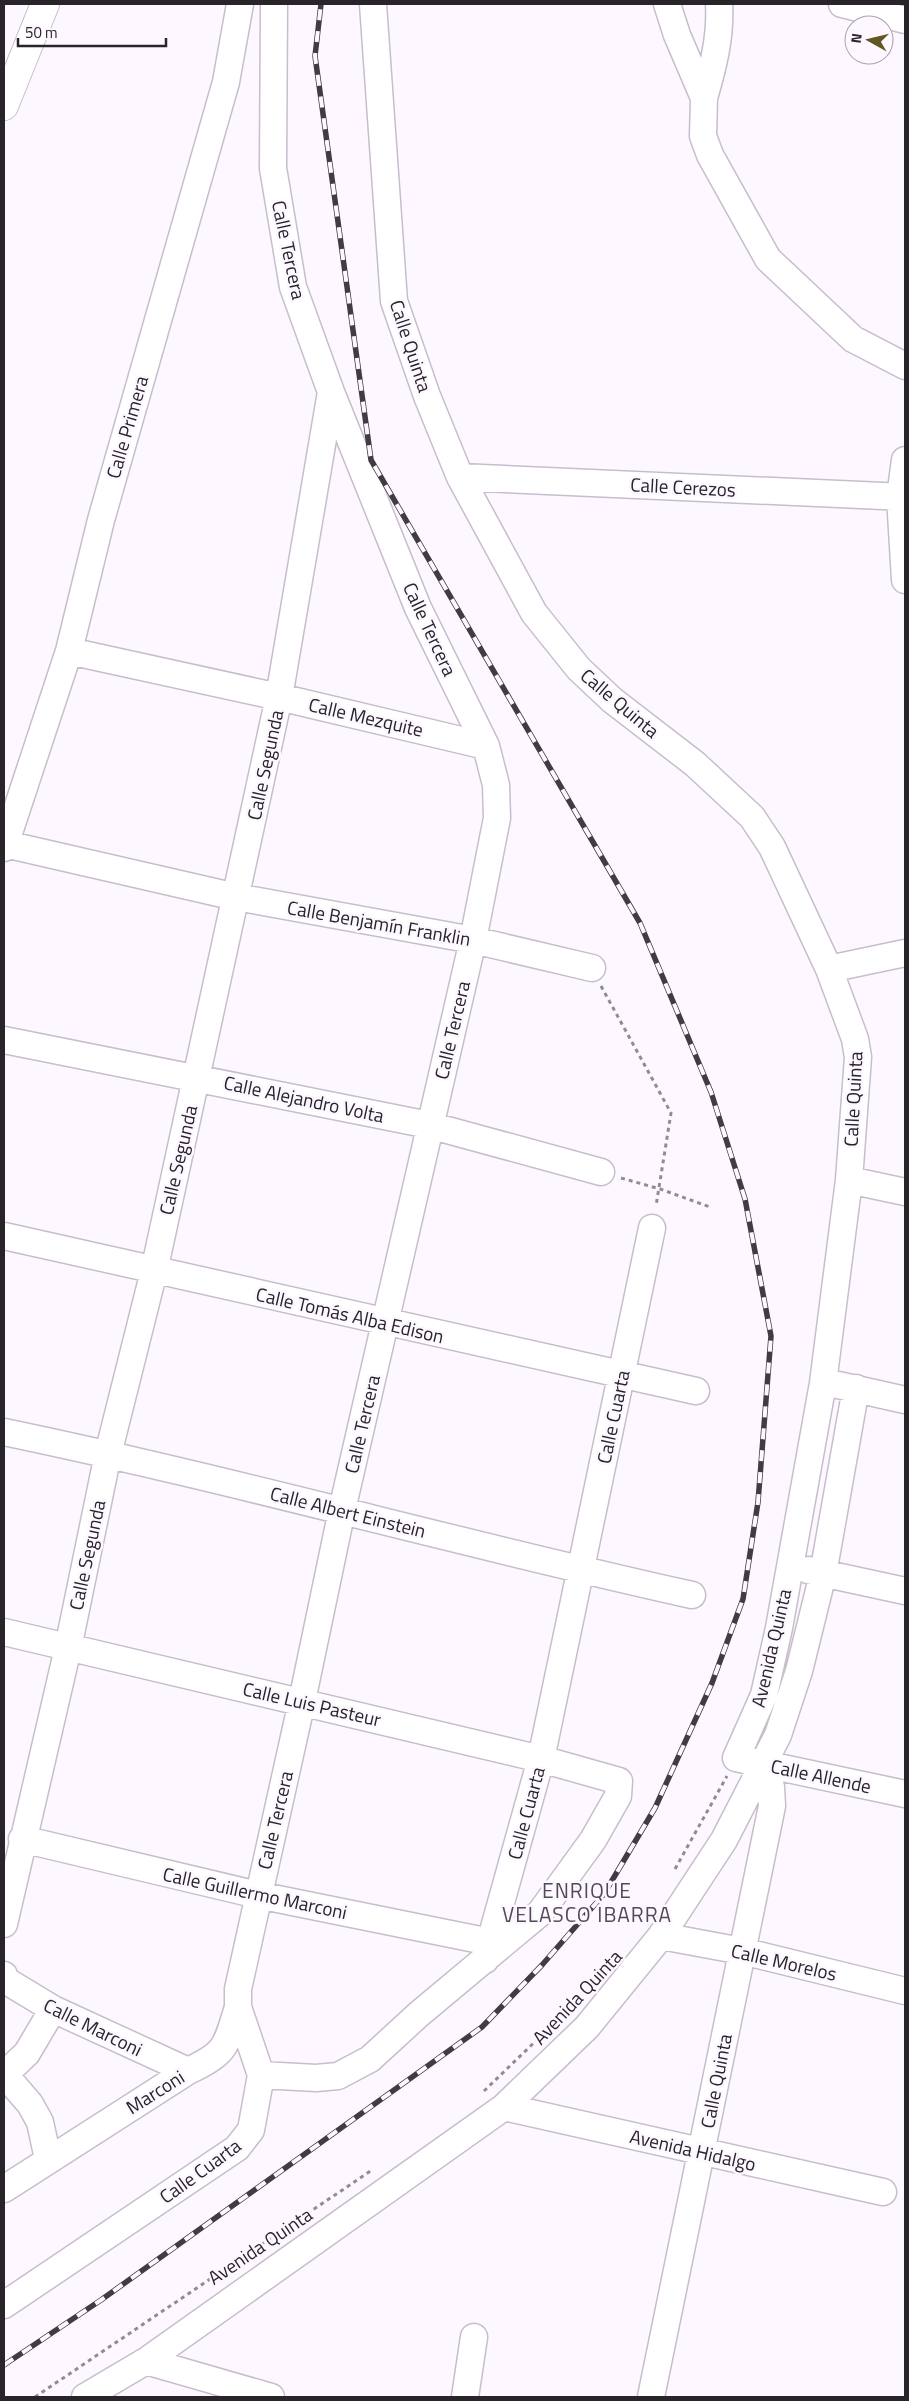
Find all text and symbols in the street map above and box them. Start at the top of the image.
scale bar [18,15,165,47]
north arrow [844,15,894,65]
text: 50 m [25,21,58,44]
text: N [845,32,867,44]
street label: Calle Tercera [265,198,314,303]
street label: Calle Quinta [383,296,440,396]
street label: Calle Primera [98,371,155,482]
street label: Calle Cerezos [630,469,737,504]
street label: Calle Tercera [396,577,465,681]
street label: Calle Quinta [574,661,667,745]
street label: Calle Mezquite [306,689,426,744]
street label: Calle Segunda [239,707,290,823]
street label: Calle Benjamín Franklin [285,892,473,953]
street label: Calle Tercera [426,977,477,1082]
street label: Calle Quinta [836,1050,870,1147]
street label: Calle Alejandro Volta [221,1067,387,1130]
street label: Calle Segunda [151,1102,204,1218]
street label: Calle Tomás Alba Edison [253,1279,447,1350]
street label: Calle Cuarta [588,1367,637,1466]
street label: Calle Tercera [336,1371,387,1476]
street label: Calle Albert Einstein [267,1478,429,1545]
street label: Calle Segunda [61,1497,112,1613]
street label: Avenida Quinta [743,1585,798,1710]
street label: Calle Luis Pasteur [240,1674,385,1734]
street label: Calle Allende [768,1751,874,1800]
street label: Calle Cuarta [499,1763,552,1862]
street label: Calle Tercera [249,1767,300,1872]
street label: Calle Guillermo Marconi [160,1859,350,1926]
district label: ENRIQUE VELASCO IBARRA [502,1874,672,1930]
street label: Calle Morelos [728,1935,840,1988]
street label: Avenida Quinta [525,1942,629,2051]
street label: Calle Marconi [39,1990,148,2063]
street label: Calle Quinta [692,2031,739,2131]
street label: Marconi [120,2062,190,2121]
street label: Avenida Hidalgo [627,2121,759,2178]
street label: Calle Cuarta [153,2131,247,2210]
street label: Avenida Quinta [202,2200,318,2291]

